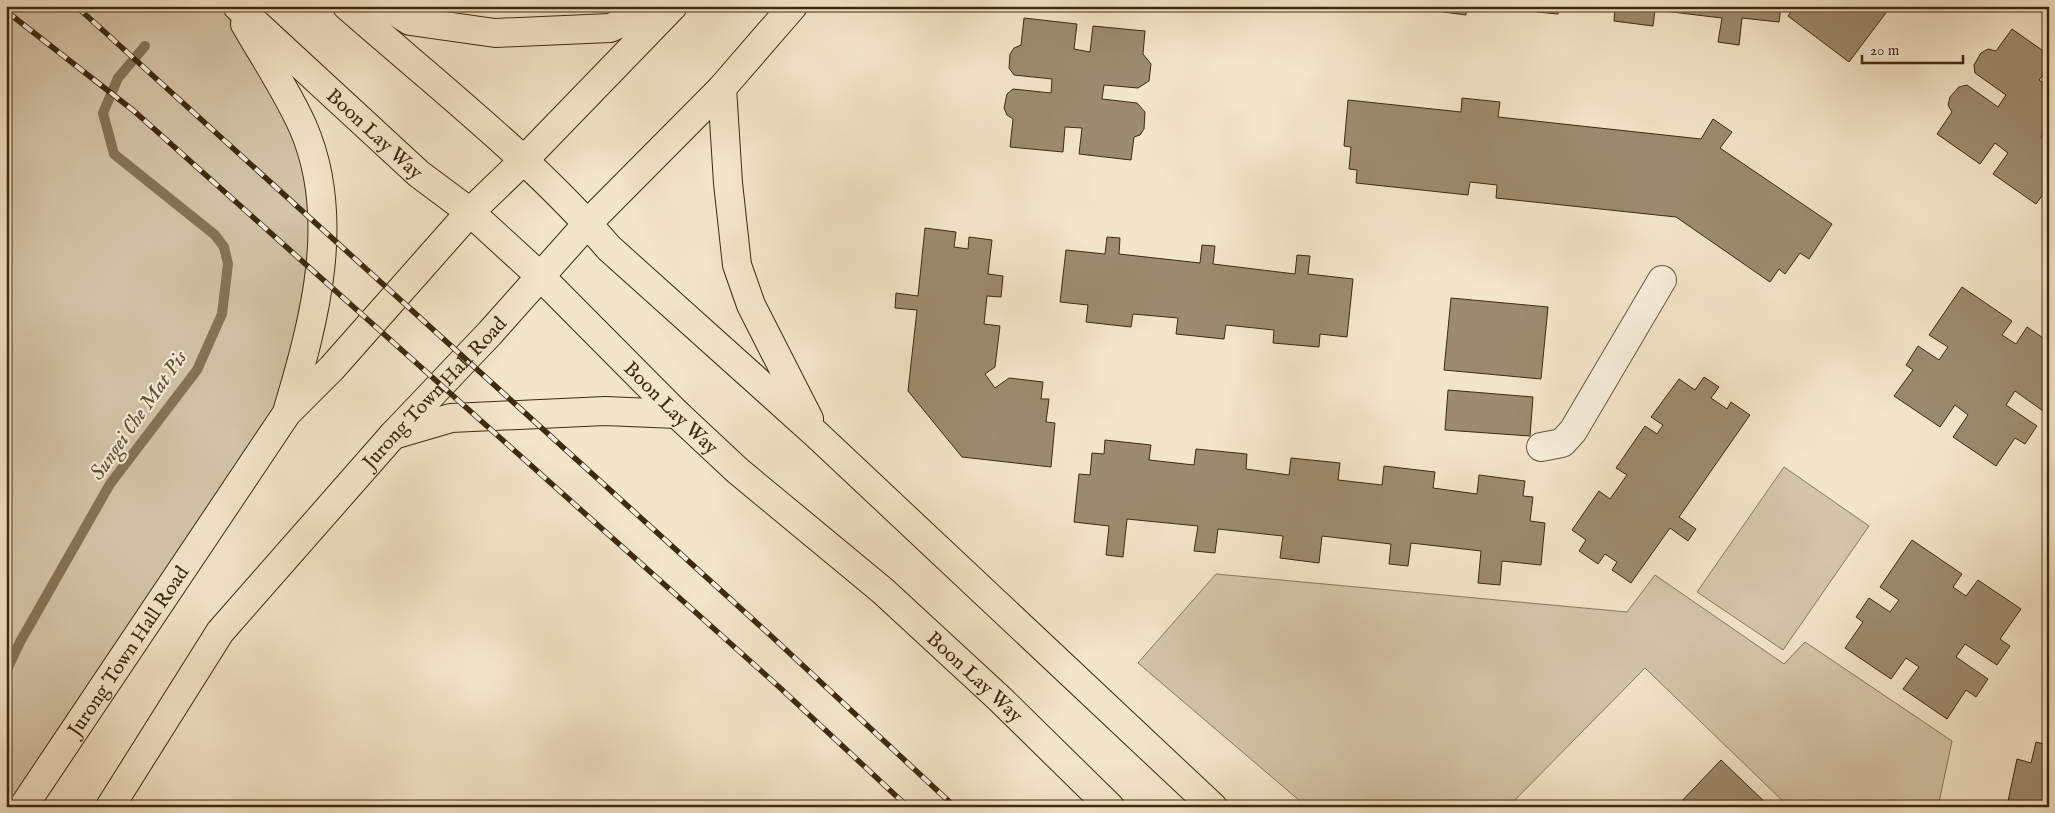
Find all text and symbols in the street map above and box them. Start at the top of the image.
scale bar [1862,32,1964,64]
text: 20 m [1870,41,1900,60]
street label: Boon Lay Way [321,84,428,186]
street label: Jurong Town Hall Road [356,312,513,476]
water label: Sungei Che Mat Pis [85,345,195,486]
street label: Boon Lay Way [618,357,723,460]
street label: Jurong Town Hall Road [62,561,195,743]
street label: Boon Lay Way [921,627,1028,729]

